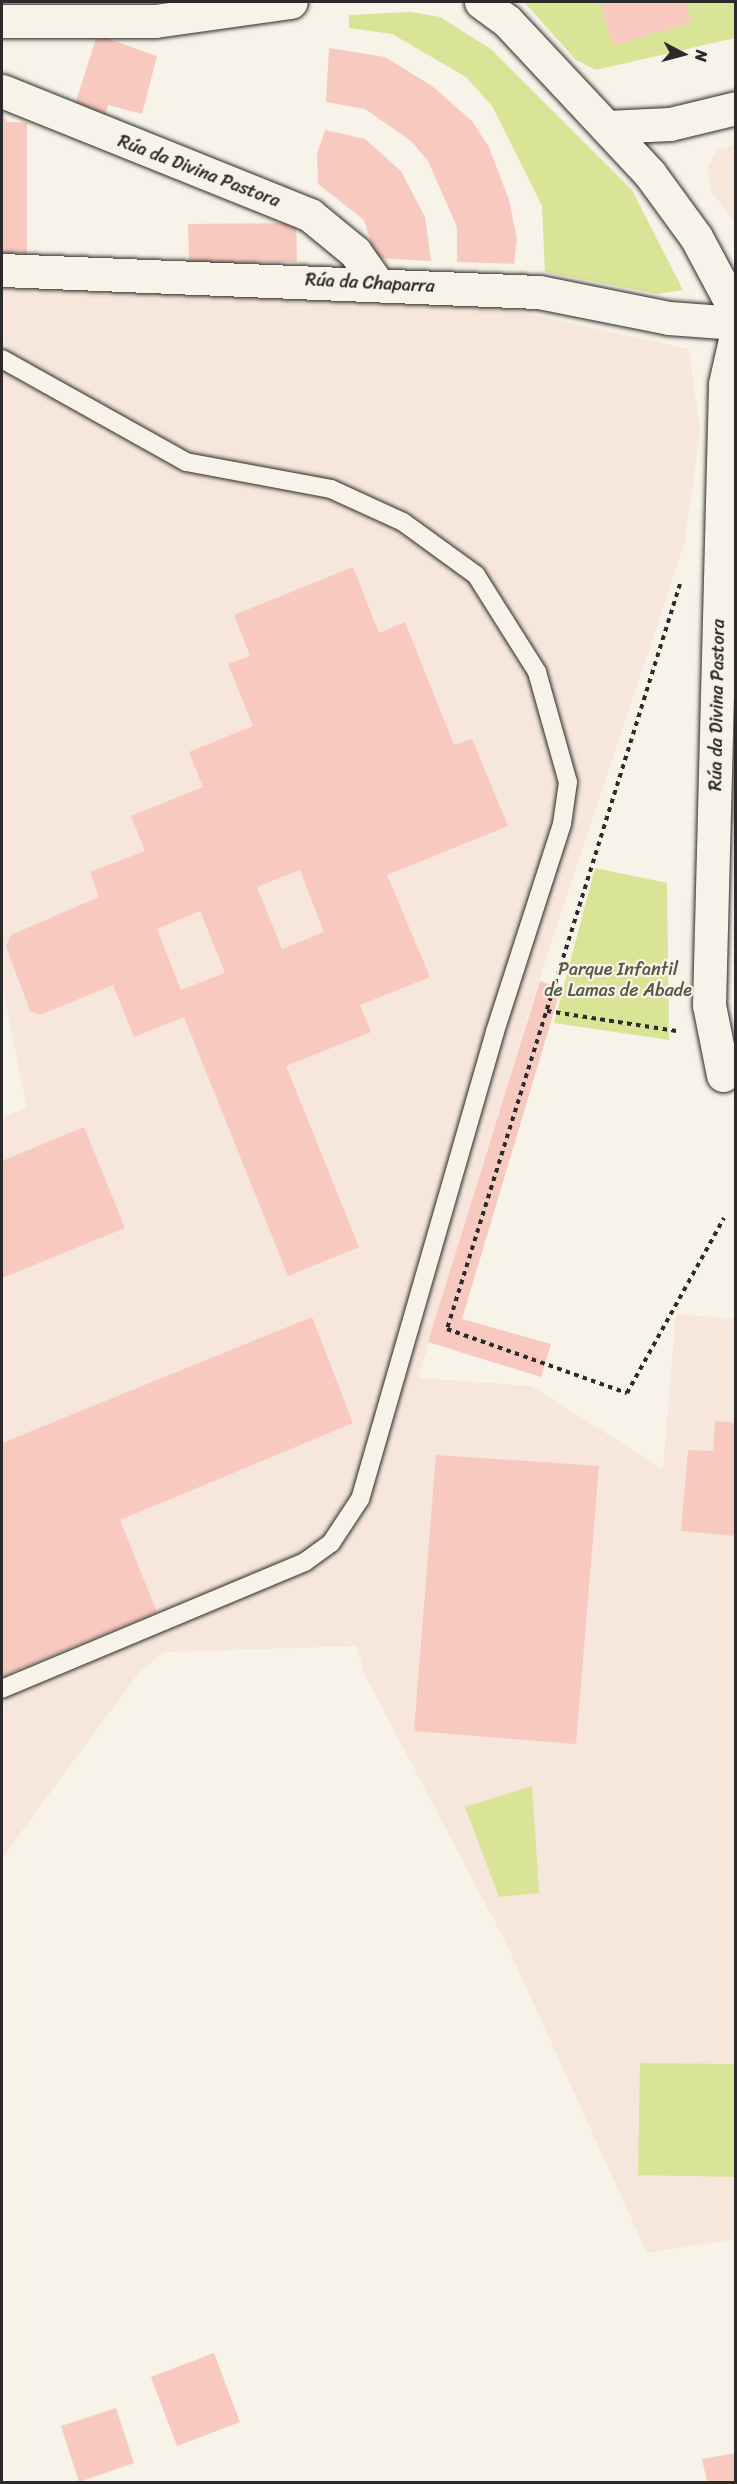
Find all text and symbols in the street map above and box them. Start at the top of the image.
north arrow [653,24,713,84]
text: N [686,49,716,63]
street label: Rúa da Divina Pastora [115,130,283,212]
street label: Rúa da Chaparra [305,269,435,297]
street label: Rúa da Divina Pastora [705,619,729,791]
park label: Parque Infantil de Lamas de Abade [543,959,693,1002]

